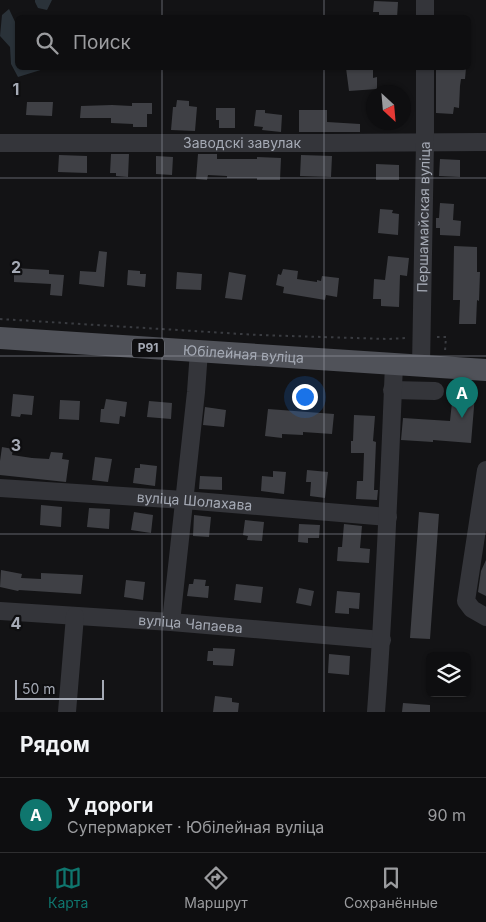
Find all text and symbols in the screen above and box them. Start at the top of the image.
search box [15,15,471,70]
icon: search [33,29,61,57]
text: Поиск [73,31,131,54]
text: 1 [13,79,19,99]
north arrow [366,85,411,130]
street label: Заводскі завулак [183,134,301,151]
street label: Першамайская вуліца [413,141,433,293]
text: 2 [11,257,21,277]
road number: Р91 [132,338,164,358]
street label: Юбілейная вуліца [183,341,305,366]
pin: A [446,377,478,418]
your location [292,384,318,410]
text: 3 [11,435,21,455]
street label: вуліца Шолахава [136,488,253,514]
street label: вуліца Чапаева [138,611,243,636]
text: 4 [11,613,22,633]
map controls [426,652,471,697]
button: layers [426,652,471,697]
scale bar [15,677,104,700]
text: 50 m [22,680,56,697]
text: Рядом [20,732,90,757]
text: У дороги [67,794,153,817]
text: A [30,805,42,825]
text: 90 m [427,805,466,825]
text: Супермаркет · Юбілейная вуліца [67,817,324,837]
tab: Карта [48,864,88,911]
tab: Маршрут [184,864,248,911]
tab: Сохранённые [344,864,438,911]

